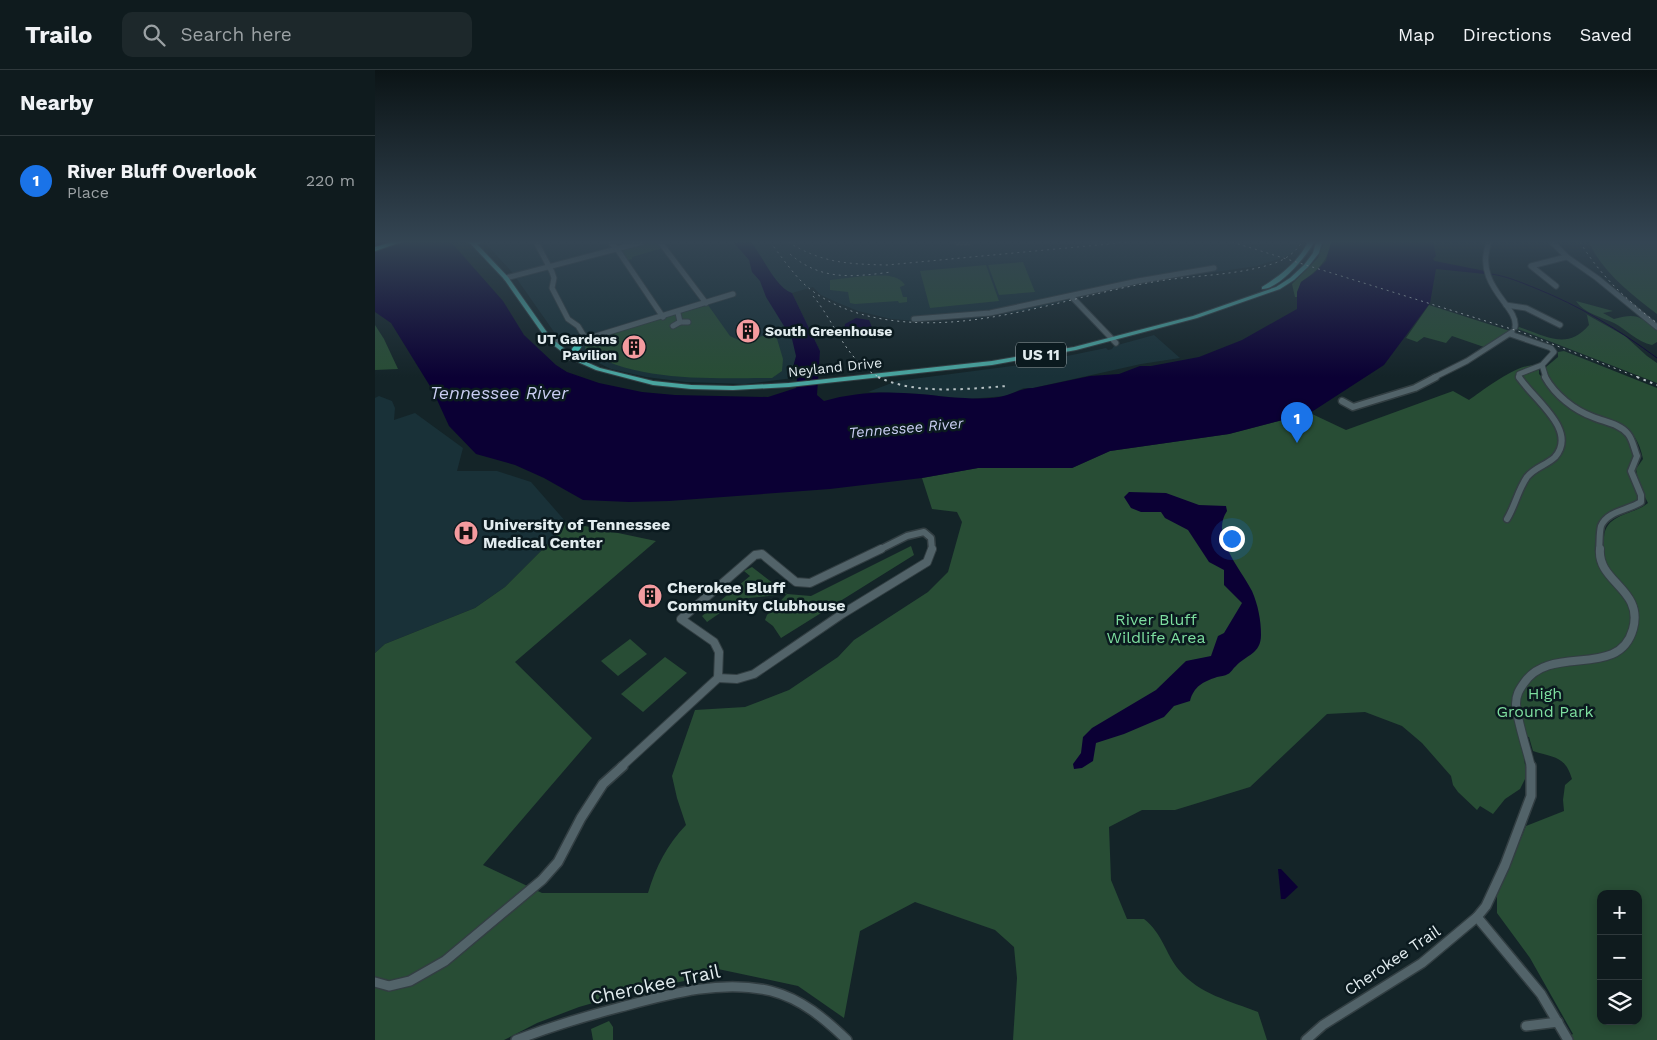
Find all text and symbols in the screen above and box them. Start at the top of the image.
search box [122,12,472,57]
text: Trailo [25,21,92,49]
icon: search [140,21,168,49]
text: Search here [180,23,292,46]
text: Map [1398,24,1435,45]
text: Directions [1463,24,1552,45]
text: Saved [1580,24,1632,45]
text: Nearby [20,90,93,115]
text: River Bluff Overlook [67,160,256,183]
text: 1 [33,171,39,190]
text: 220 m [306,171,355,190]
text: Place [67,183,109,202]
building icon: South Greenhouse [735,318,761,344]
place label: South Greenhouse [765,323,892,339]
place label: UT Gardens Pavilion [537,331,618,363]
building icon: UT Gardens Pavilion [621,334,647,360]
road number: US 11 [1016,342,1066,368]
street label: Neyland Drive [787,354,883,380]
water label: Tennessee River [430,382,569,403]
pin: 1 [1281,402,1313,443]
water label: Tennessee River [848,414,965,442]
place label: University of Tennessee Medical Center [483,515,670,552]
hospital icon: University of Tennessee Medical Center [453,520,479,546]
your location [1219,526,1245,552]
place label: Cherokee Bluff Community Clubhouse [667,578,846,615]
building icon: Cherokee Bluff Community Clubhouse [637,583,663,609]
park label: River Bluff Wildlife Area [1107,610,1205,647]
park label: High Ground Park [1496,684,1594,721]
map controls [1597,890,1642,1025]
button: + [1597,890,1642,935]
street label: Cherokee Trail [1341,921,1444,999]
button: − [1597,935,1642,980]
street label: Cherokee Trail [588,959,722,1009]
button: layers [1597,980,1642,1025]

